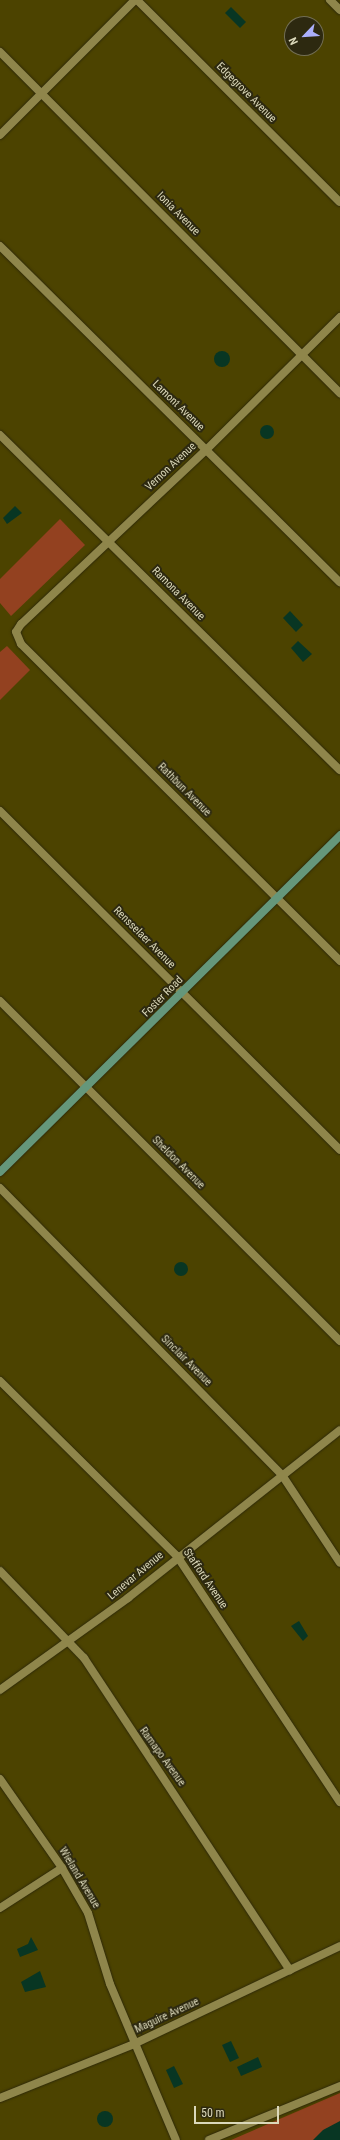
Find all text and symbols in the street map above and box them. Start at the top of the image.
north arrow [284,16,324,56]
text: N [286,35,301,47]
street label: Edgegrove Avenue [213,60,279,126]
street label: Ionia Avenue [154,190,202,238]
street label: Lamont Avenue [149,378,207,434]
street label: Vernon Avenue [143,440,199,494]
street label: Ramona Avenue [149,565,207,623]
street label: Rathbun Avenue [155,761,213,819]
street label: Rensselaer Avenue [110,904,178,972]
street label: Foster Road [140,974,186,1020]
street label: Sheldon Avenue [149,1134,207,1192]
street label: Sinclair Avenue [158,1333,214,1389]
street label: Stafford Avenue [180,1546,230,1612]
street label: Lenevar Avenue [106,1549,166,1603]
street label: Ramapo Avenue [136,1725,188,1789]
street label: Wieland Avenue [56,1845,102,1911]
street label: Maguire Avenue [133,1995,201,2037]
scale bar [196,2098,281,2124]
text: 50 m [201,2106,225,2120]

